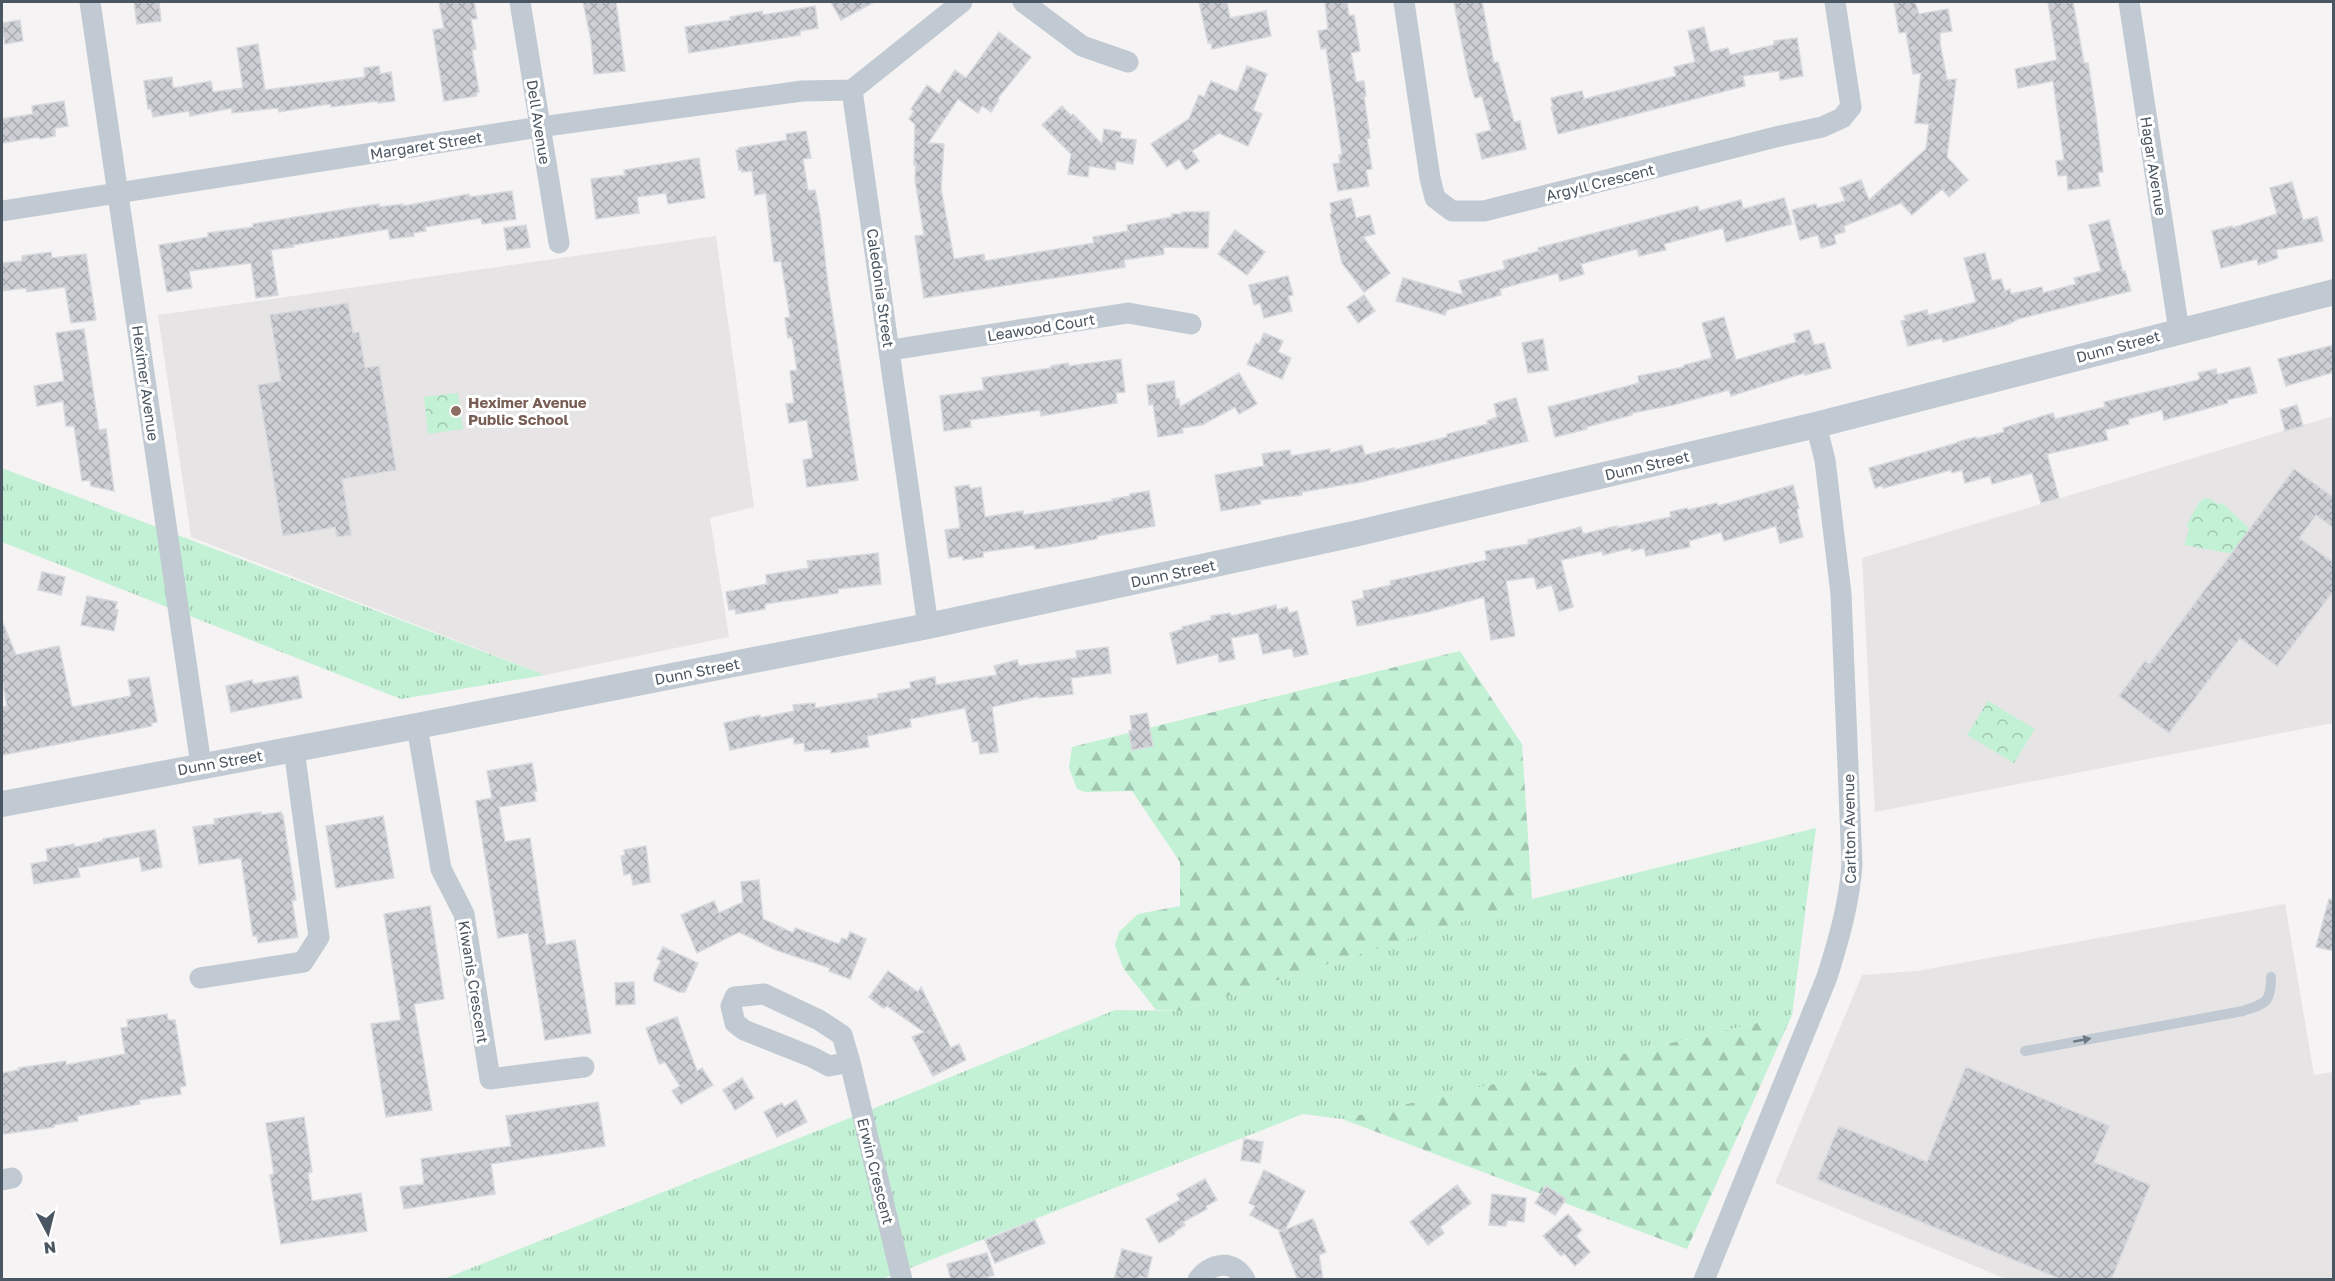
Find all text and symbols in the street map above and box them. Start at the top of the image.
street label: Dell Avenue [523,78,555,166]
street label: Hagar Avenue [2137,115,2171,217]
street label: Margaret Street [369,127,483,163]
street label: Argyll Crescent [1544,160,1656,204]
street label: Caledonia Street [864,227,898,349]
street label: Leawood Court [986,310,1096,344]
street label: Heximer Avenue [129,324,163,442]
street label: Dunn Street [2074,326,2162,366]
place label: Heximer Avenue Public School [468,393,587,428]
marker: Heximer Avenue Public School [449,404,463,418]
street label: Dunn Street [1603,447,1691,483]
street label: Dunn Street [1129,555,1217,591]
street label: Dunn Street [653,654,741,688]
street label: Dunn Street [176,746,264,778]
street label: Carlton Avenue [1839,774,1859,884]
street label: Kiwanis Crescent [455,919,493,1045]
one-way arrow [2073,1035,2092,1044]
street label: Erwin Crescent [854,1116,898,1226]
north arrow [18,1203,78,1263]
text: N [43,1237,57,1259]

